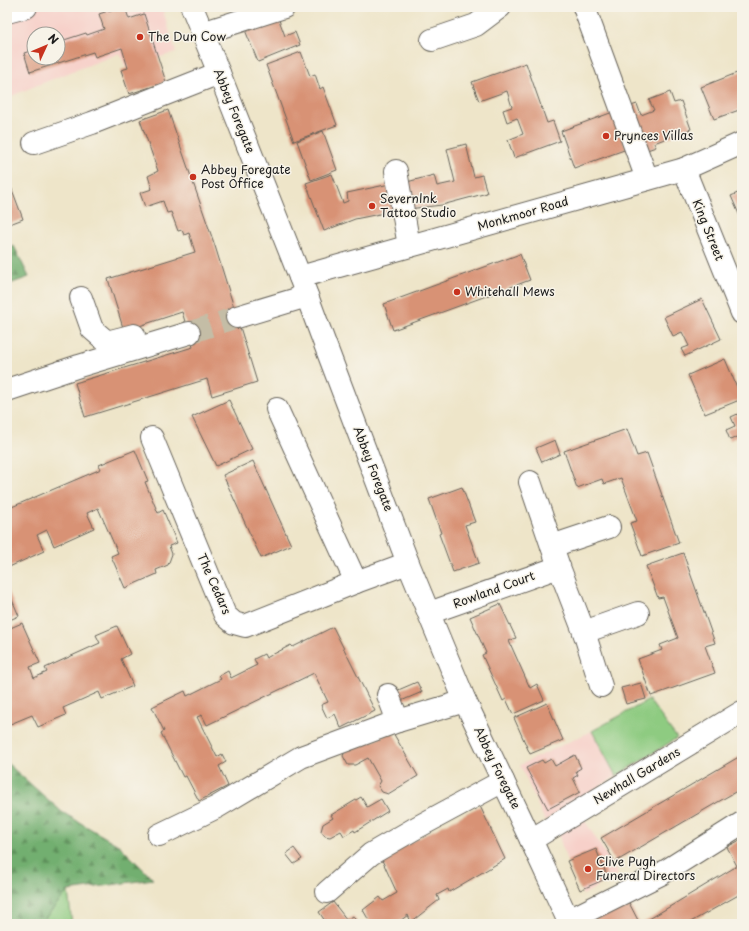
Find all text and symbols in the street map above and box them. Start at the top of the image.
north arrow [26,26,66,66]
place label: The Dun Cow [148,27,226,45]
text: N [44,30,63,48]
marker: The Dun Cow [135,32,145,42]
street label: Abbey Foregate [210,66,260,156]
place label: Prynces Villas [614,126,694,144]
marker: Prynces Villas [601,131,611,141]
place label: Abbey Foregate Post Office [201,160,291,192]
marker: Abbey Foregate Post Office [188,172,198,182]
place label: SevernInk Tattoo Studio [380,189,456,221]
street label: Monkmoor Road [475,191,570,235]
street label: King Street [688,196,729,263]
marker: SevernInk Tattoo Studio [367,201,377,211]
place label: Whitehall Mews [465,282,555,300]
marker: Whitehall Mews [452,287,462,297]
street label: Abbey Foregate [349,424,398,514]
street label: The Cedars [193,550,237,617]
street label: Rowland Court [450,566,537,612]
street label: Abbey Foregate [470,723,526,812]
street label: Newhall Gardens [590,742,684,808]
place label: Clive Pugh Funeral Directors [596,852,696,884]
marker: Clive Pugh Funeral Directors [583,864,593,874]

